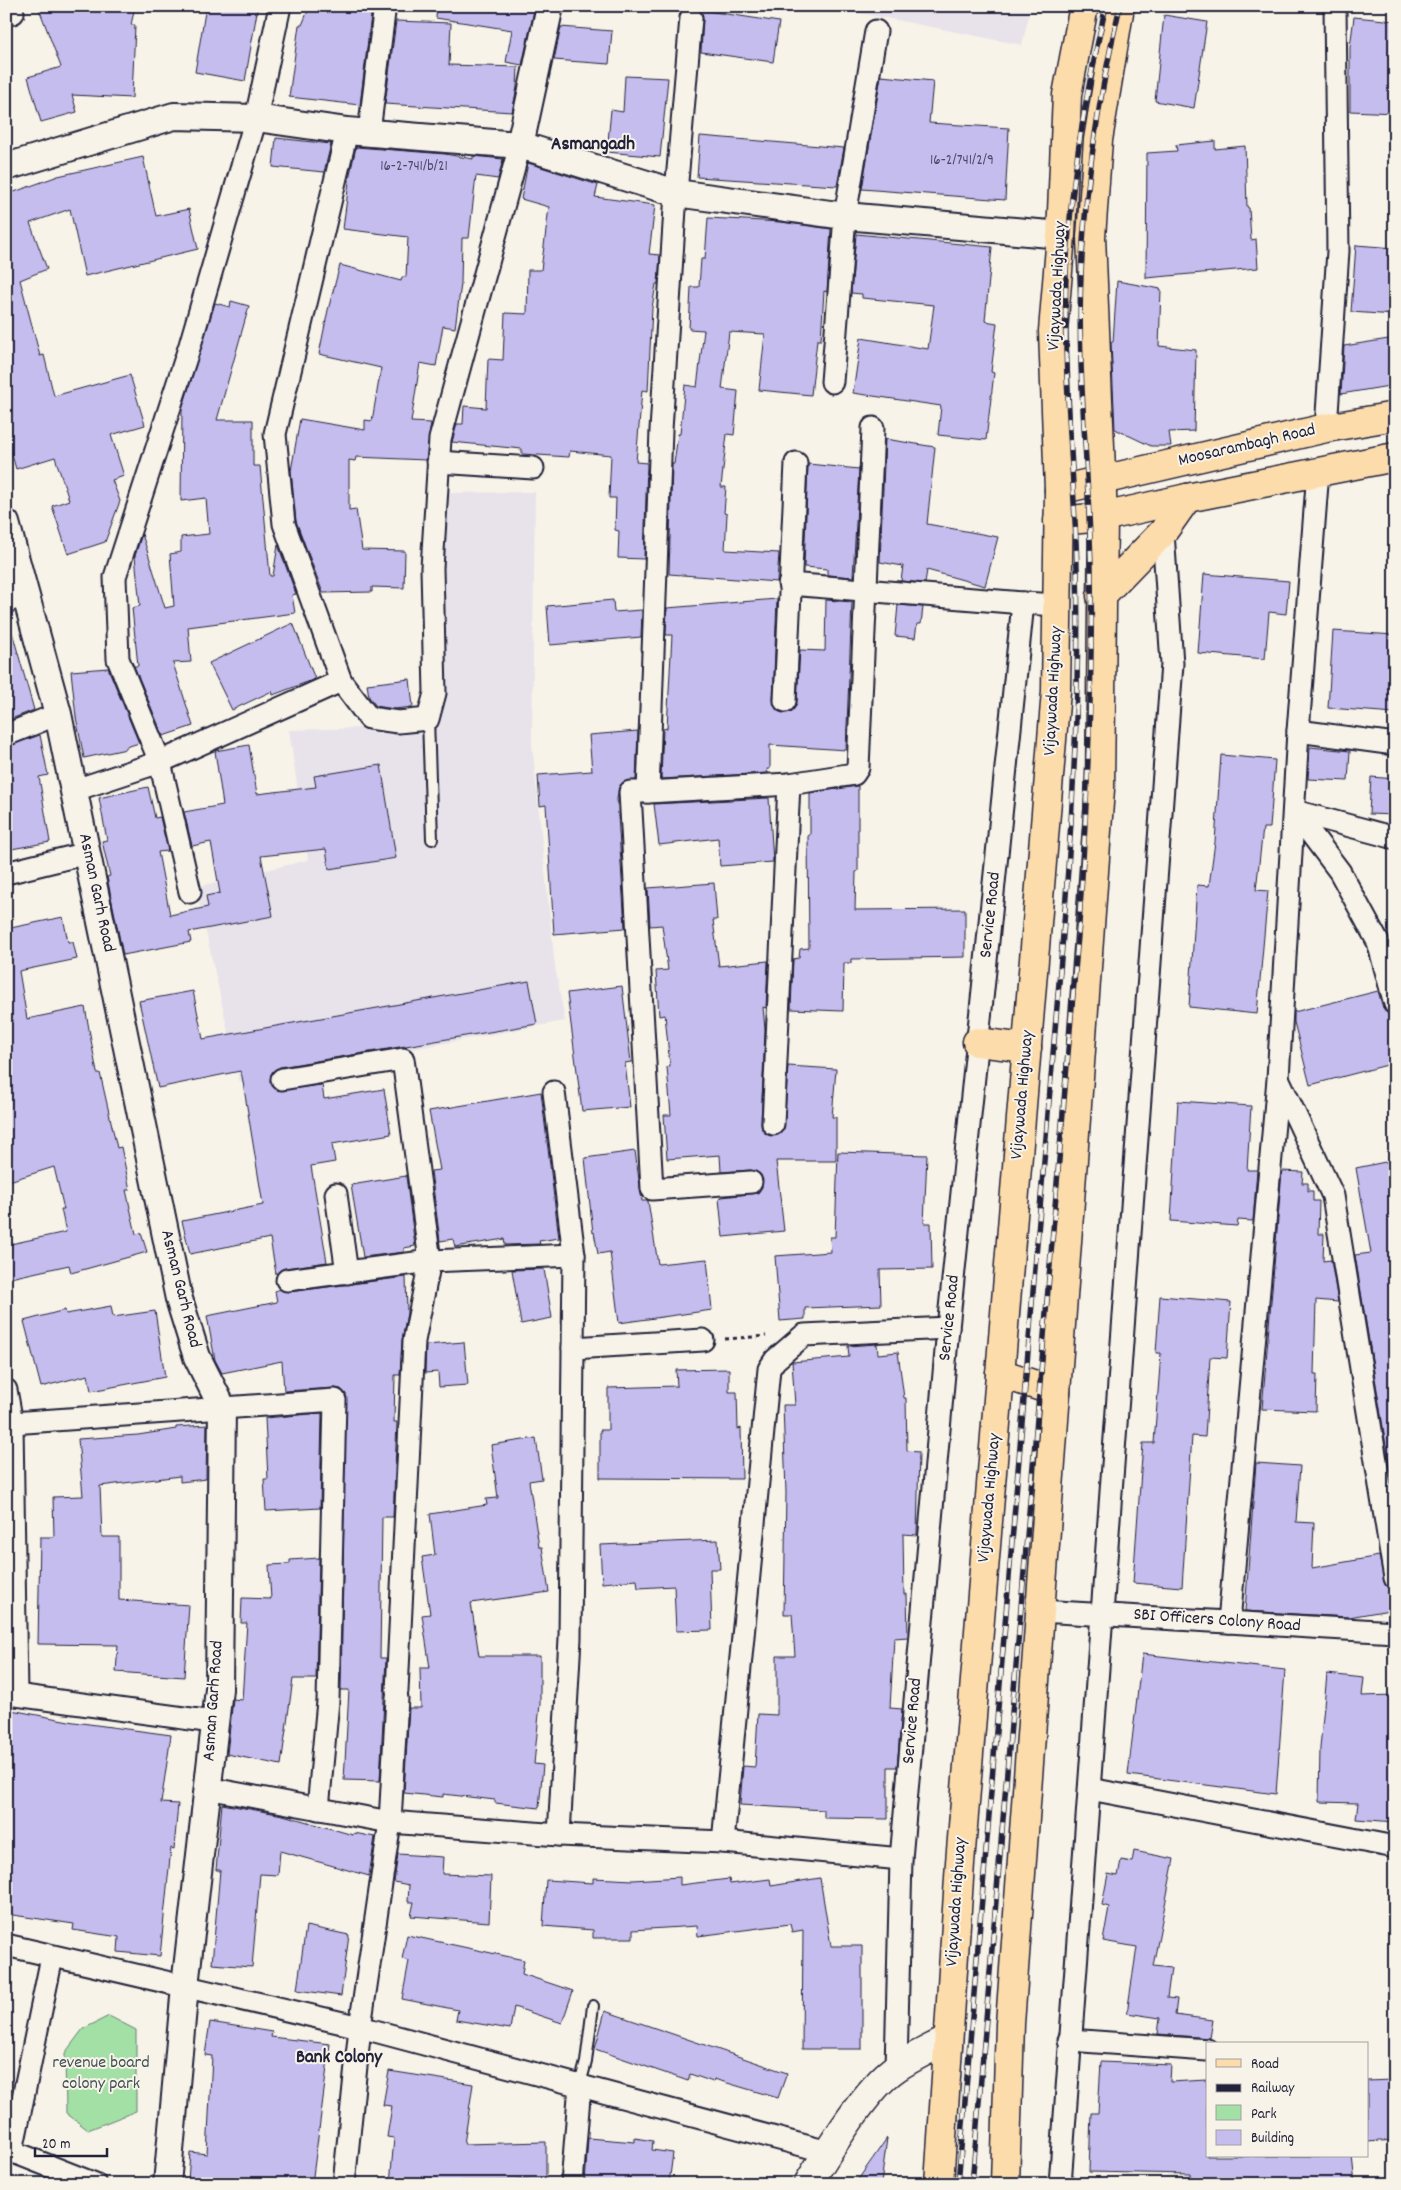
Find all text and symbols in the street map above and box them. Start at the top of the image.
district label: Asmangadh [551,132,635,159]
house number: 16-2/741/2/9 [930,150,994,172]
house number: 16-2-741/b/21 [380,156,448,178]
street label: Vijaywada Highway [1042,220,1074,351]
street label: Moosarambagh Road [1176,418,1318,474]
street label: Vijaywada Highway [1038,625,1070,756]
street label: Asman Garh Road [71,831,121,955]
street label: Service Road [974,871,1008,959]
street label: Vijaywada Highway [1005,1029,1041,1161]
street label: Asman Garh Road [153,1227,207,1351]
street label: Service Road [933,1274,967,1362]
street label: Vijaywada Highway [972,1432,1008,1564]
street label: SBI Officers Colony Road [1133,1603,1301,1639]
street label: Asman Garh Road [197,1640,231,1762]
street label: Service Road [897,1677,929,1765]
street label: Vijaywada Highway [940,1836,974,1967]
legend [1206,2042,1368,2158]
district label: Bank Colony [296,2045,383,2072]
park label: revenue board colony park [52,2051,150,2097]
text: Road [1251,2054,1279,2076]
text: Railway [1251,2078,1295,2100]
text: Park [1251,2104,1277,2126]
scale bar [35,2125,108,2157]
text: Building [1251,2128,1294,2150]
text: 20 m [42,2134,70,2156]

